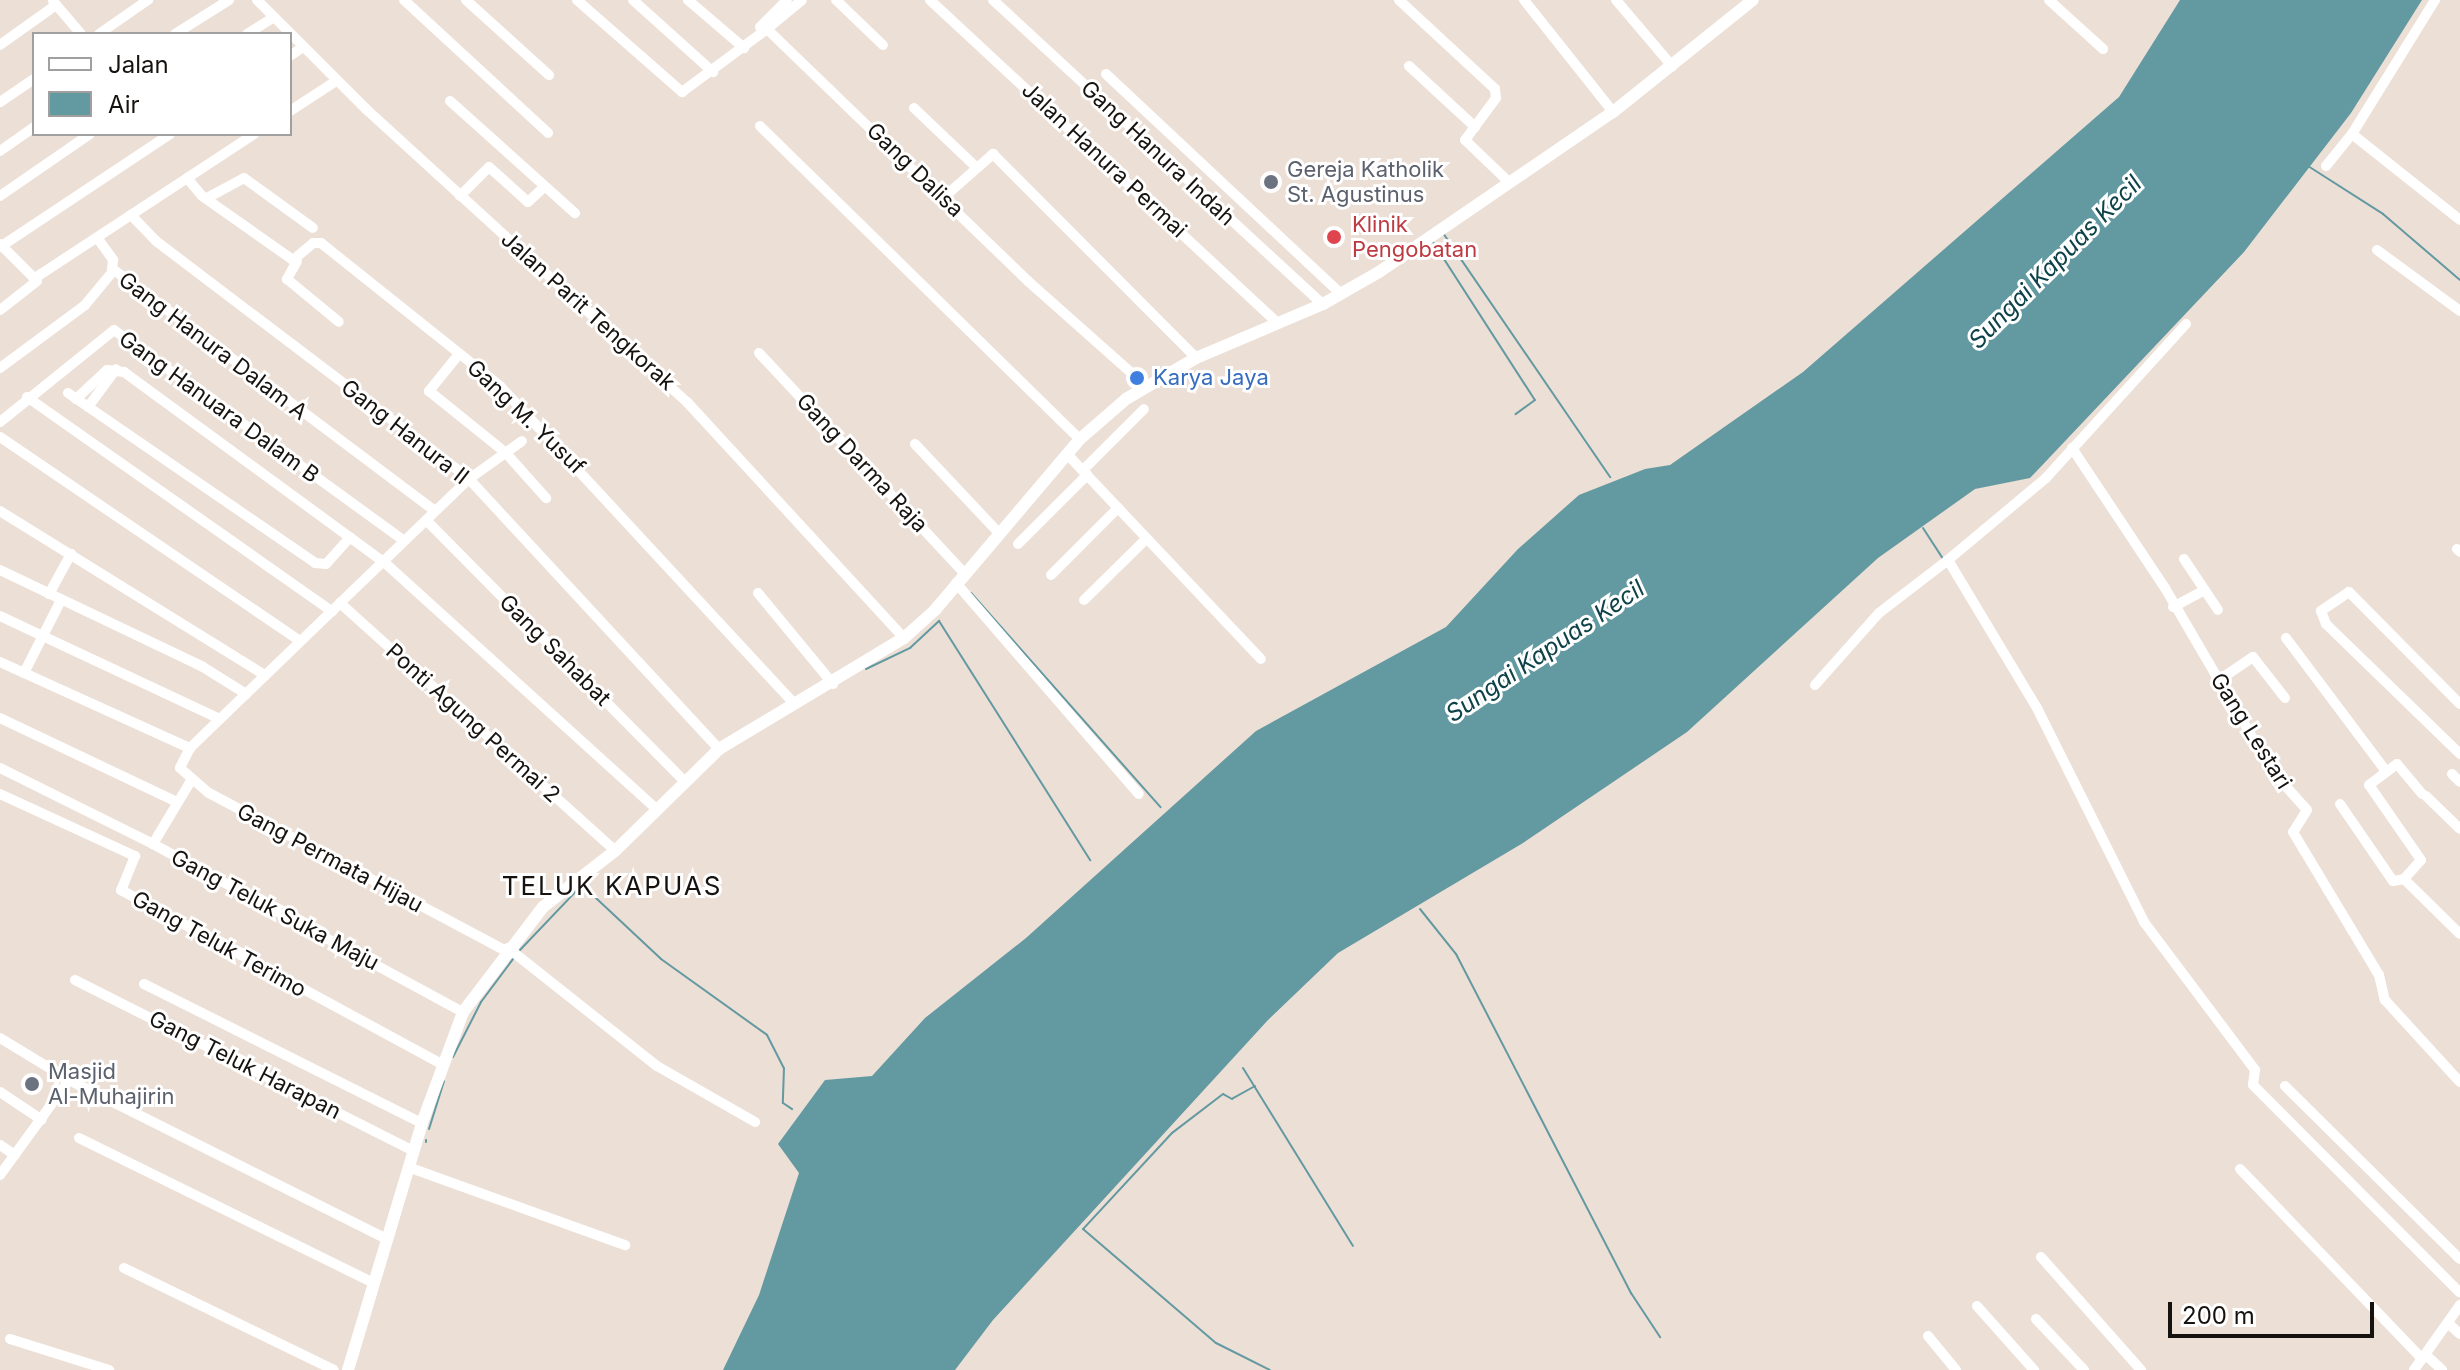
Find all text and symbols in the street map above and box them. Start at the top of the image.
legend [32,32,292,136]
text: Jalan [108,50,169,79]
street label: Gang Hanura Indah [1076,75,1240,231]
street label: Jalan Hanura Permai [1016,77,1192,243]
text: Air [108,90,140,119]
street label: Gang Dalisa [861,117,969,223]
place label: Gereja Katholik St. Agustinus [1287,156,1444,208]
water label: Sungai Kapuas Kecil [1962,169,2148,355]
marker: Gereja Katholik St. Agustinus [1262,173,1280,191]
place label: Klinik Pengobatan [1352,211,1477,262]
street label: Jalan Parit Tengkorak [496,226,680,396]
marker: Klinik Pengobatan [1323,226,1345,248]
street label: Gang Hanura Dalam A [113,266,313,426]
street label: Gang Hanuara Dalam B [114,325,324,489]
street label: Gang M. Yusuf [462,354,590,480]
place label: Karya Jaya [1153,365,1269,391]
marker: Karya Jaya [1128,369,1146,387]
street label: Gang Hanura II [336,374,474,490]
street label: Gang Darma Raja [791,388,933,538]
water label: Sungai Kapuas Kecil [1440,574,1650,728]
street label: Gang Sahabat [494,589,616,711]
street label: Ponti Agung Permai 2 [381,638,565,808]
street label: Gang Lestari [2205,668,2297,794]
street label: Gang Permata Hijau [233,798,427,918]
street label: Gang Teluk Suka Maju [167,844,383,976]
district label: TELUK KAPUAS [502,870,722,902]
street label: Gang Teluk Terimo [127,885,311,1003]
street label: Gang Teluk Harapan [145,1005,345,1125]
place label: Masjid Al-Muhajirin [48,1058,174,1110]
marker: Masjid Al-Muhajirin [23,1075,41,1093]
scale bar [2172,1286,2378,1336]
text: 200 m [2182,1301,2255,1330]

